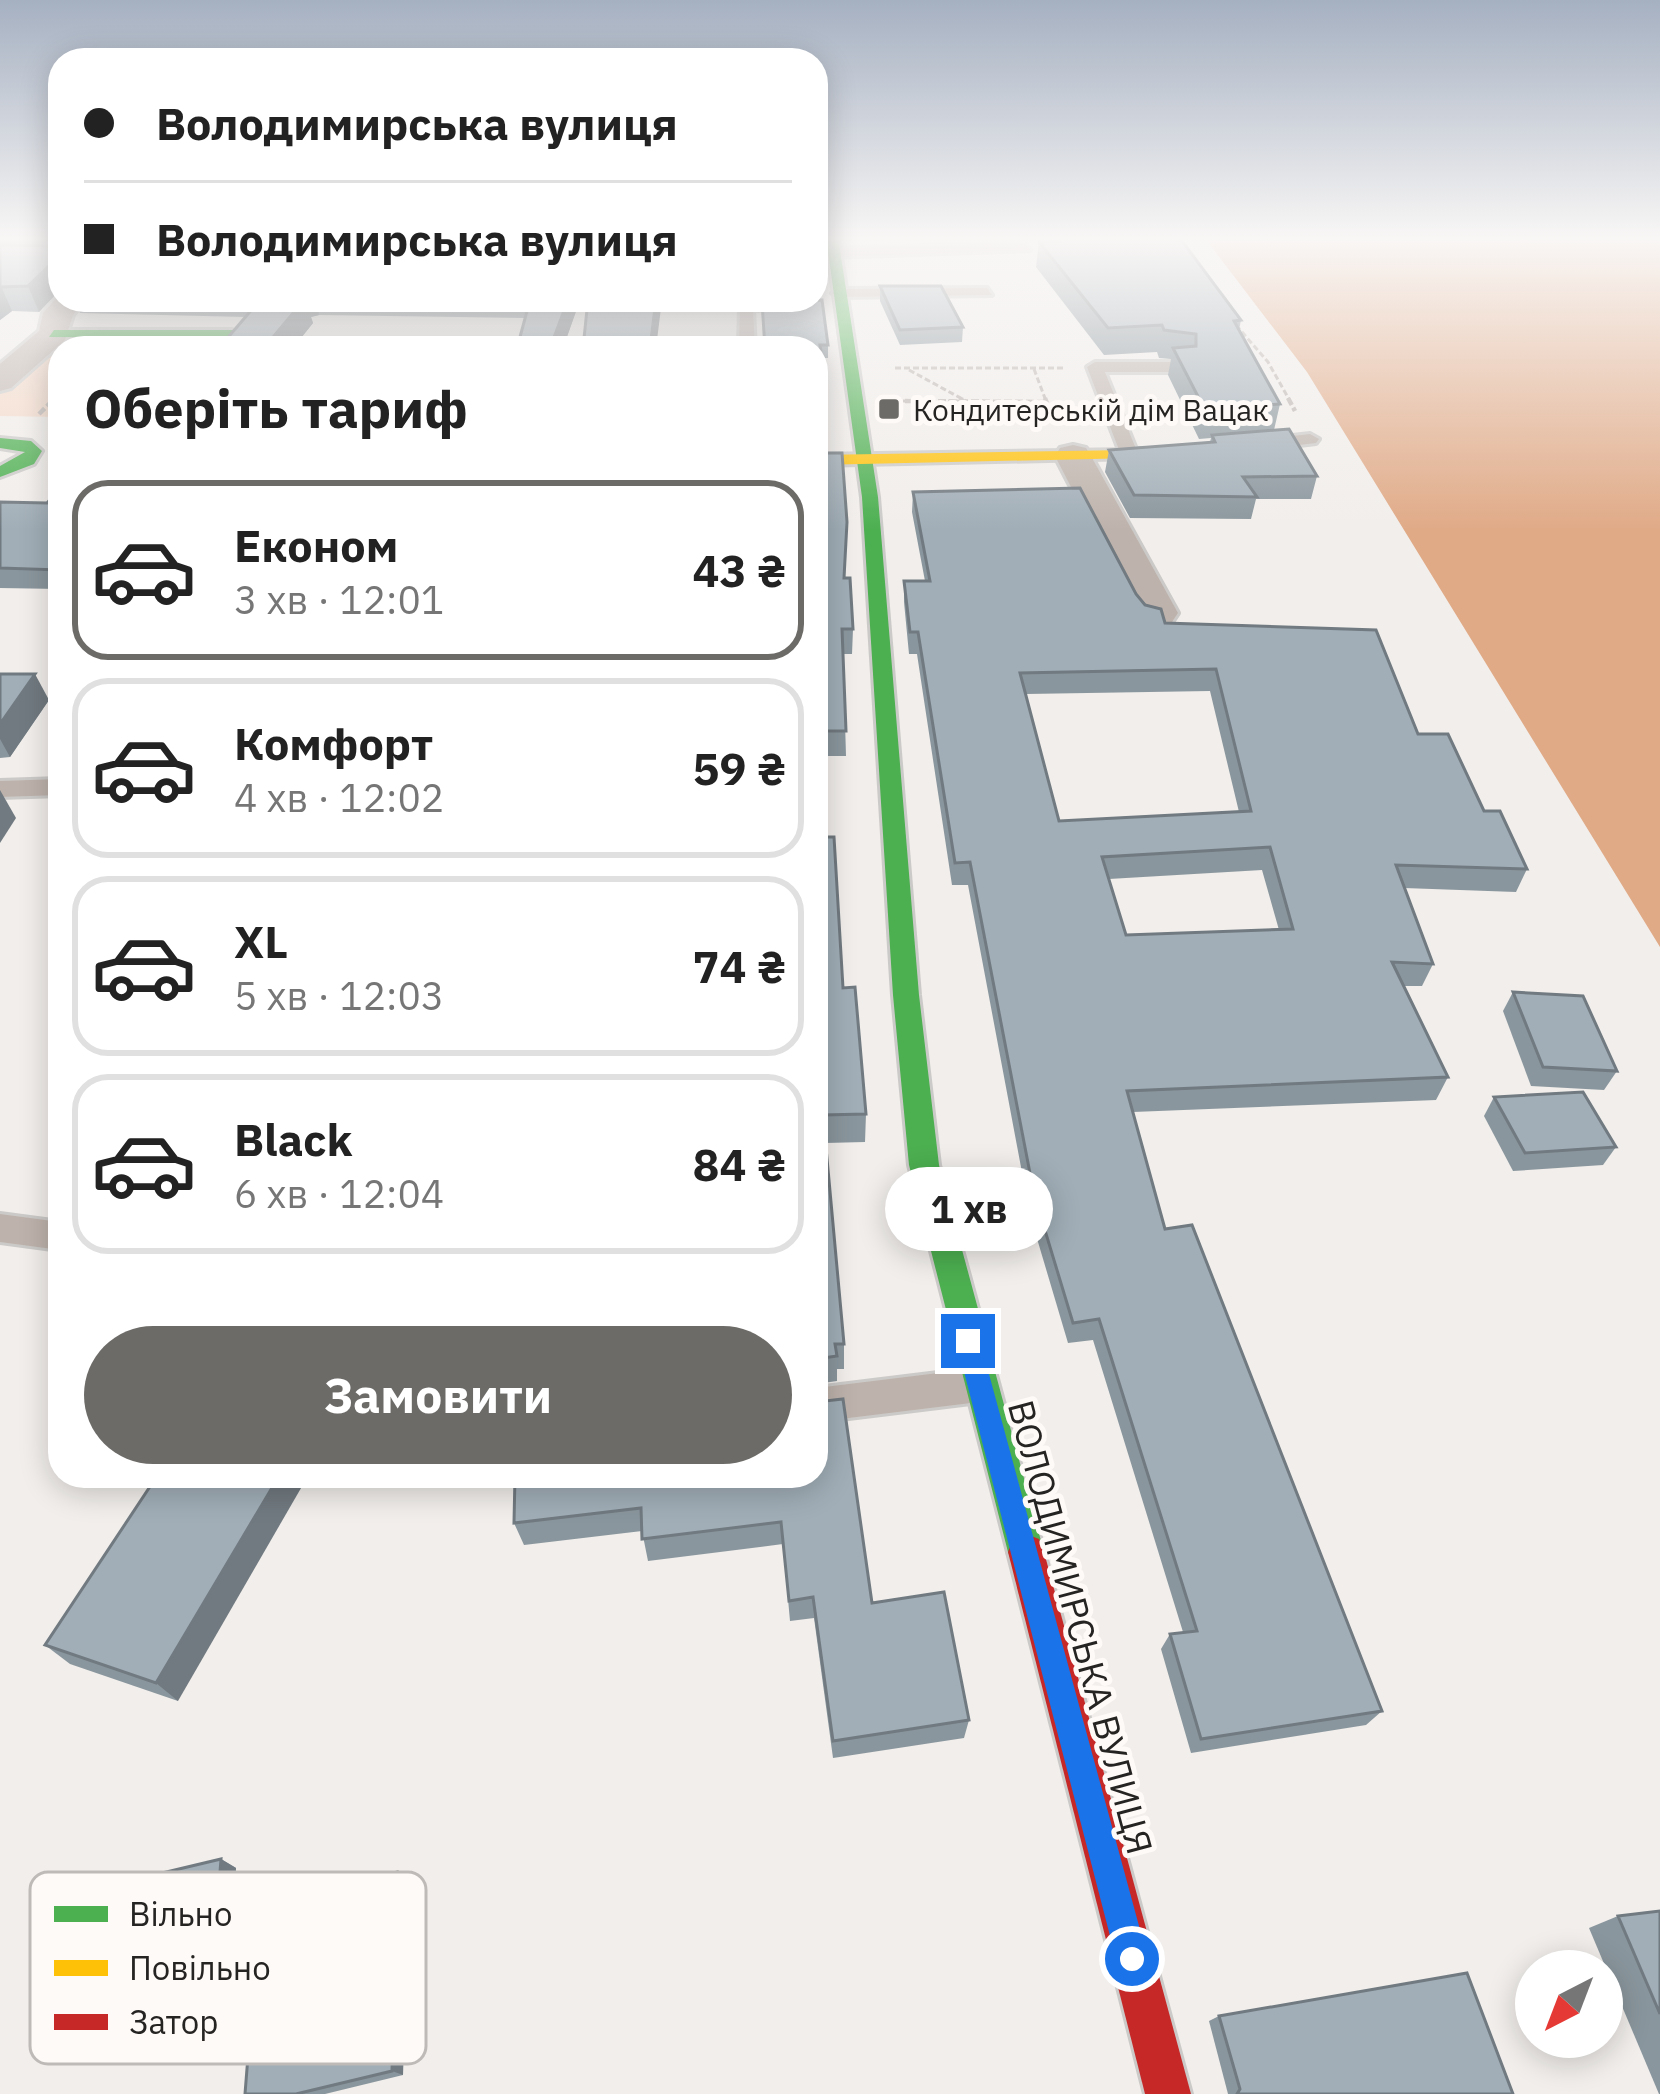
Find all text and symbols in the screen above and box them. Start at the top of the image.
text: Володимирська вулиця [156,94,678,152]
text: Володимирська вулиця [156,210,678,268]
text: Оберіть тариф [84,373,468,443]
place label: Кондитерській дім Вацак [913,390,1269,429]
marker: Кондитерській дім Вацак [876,396,902,422]
icon: car [90,516,198,624]
text: Економ [234,516,398,574]
text: 43 ₴ [692,541,786,599]
text: 3 хв · 12:01 [234,574,444,625]
icon: car [90,714,198,822]
text: Комфорт [234,714,433,772]
text: 59 ₴ [692,739,786,797]
text: 4 хв · 12:02 [234,772,444,823]
icon: car [90,912,198,1020]
text: XL [234,912,288,970]
text: 74 ₴ [692,937,786,995]
text: 5 хв · 12:03 [234,970,444,1021]
icon: car [90,1110,198,1218]
text: Black [234,1110,353,1168]
text: 84 ₴ [692,1135,786,1193]
callout: 1 хв [884,1167,1052,1251]
text: 6 хв · 12:04 [234,1168,444,1219]
text: 1 хв [931,1183,1007,1234]
route end [941,1314,995,1368]
button: Замовити [84,1326,792,1464]
street label: ВОЛОДИМИРСЬКА ВУЛИЦЯ [998,1395,1164,1859]
legend [30,1872,426,2064]
text: Вільно [129,1892,233,1935]
route start [1105,1932,1159,1986]
text: Повільно [129,1946,271,1989]
north arrow [1515,1950,1623,2058]
map controls [1515,1950,1623,2058]
text: Затор [129,2000,218,2043]

